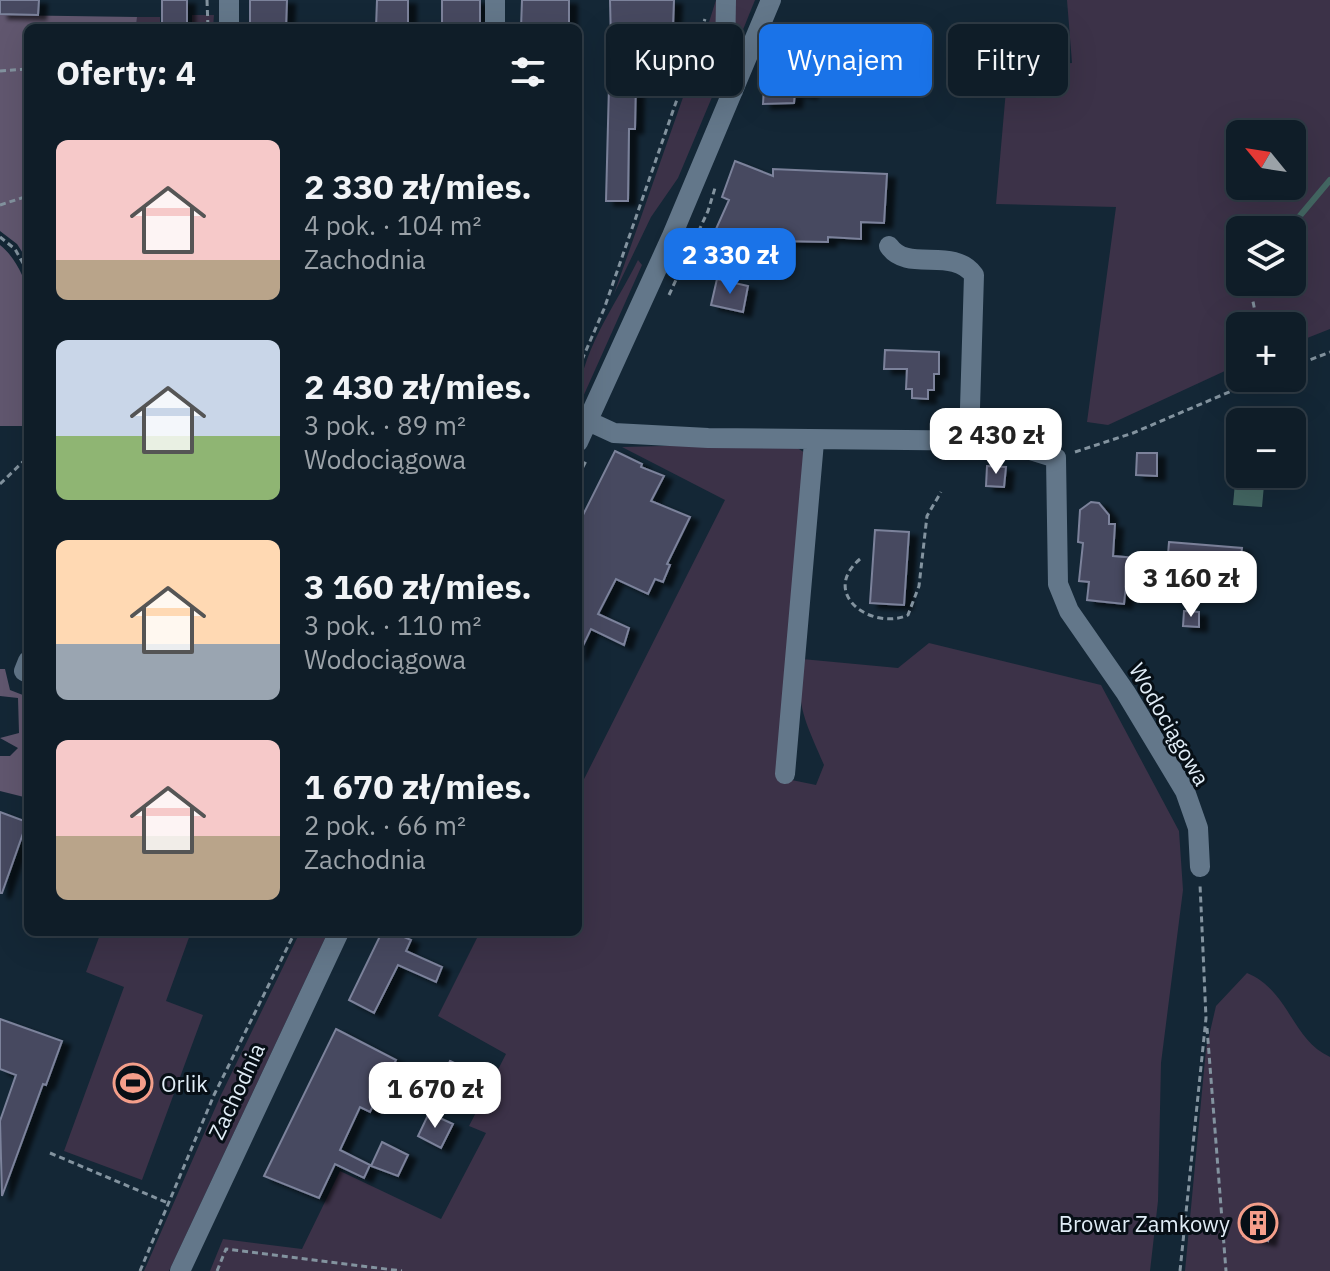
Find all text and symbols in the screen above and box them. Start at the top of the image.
chip: Kupno [606,24,743,96]
chip: Wynajem [759,24,932,96]
chip: Filtry [948,24,1068,96]
text: Oferty: 4 [56,50,196,94]
icon: filters [506,50,550,94]
north arrow [1226,120,1306,200]
map controls [1226,120,1306,488]
text: 2 330 zł/mies. [304,164,532,208]
icon: home [120,172,216,268]
text: 4 pok. · 104 m² [304,208,482,242]
button: layers [1226,216,1306,296]
pin: 2 330 zł [647,228,813,296]
text: 2 330 zł [682,237,778,271]
text: Zachodnia [304,242,426,276]
button: + [1226,312,1306,392]
text: 2 430 zł/mies. [304,364,532,408]
icon: home [120,372,216,468]
text: 3 pok. · 89 m² [304,408,466,442]
pin: 2 430 zł [913,408,1079,476]
button: − [1226,408,1306,488]
text: 2 430 zł [948,417,1044,451]
text: Wodociągowa [304,442,466,476]
pin: 3 160 zł [1108,551,1274,619]
text: 3 160 zł [1143,560,1239,594]
text: 3 160 zł/mies. [304,564,532,608]
icon: home [120,572,216,668]
text: 3 pok. · 110 m² [304,608,482,642]
text: Wodociągowa [304,642,466,676]
street label: Wodociągowa [1123,657,1217,791]
text: 1 670 zł/mies. [304,764,532,808]
icon: home [120,772,216,868]
text: 2 pok. · 66 m² [304,808,466,842]
text: Zachodnia [304,842,426,876]
street label: Zachodnia [201,1038,271,1144]
sports icon: Orlik [112,1062,154,1104]
pin: 1 670 zł [352,1062,518,1130]
place label: Orlik [161,1069,208,1098]
text: 1 670 zł [387,1071,483,1105]
building icon: Browar Zamkowy [1237,1202,1279,1244]
place label: Browar Zamkowy [1059,1209,1230,1238]

